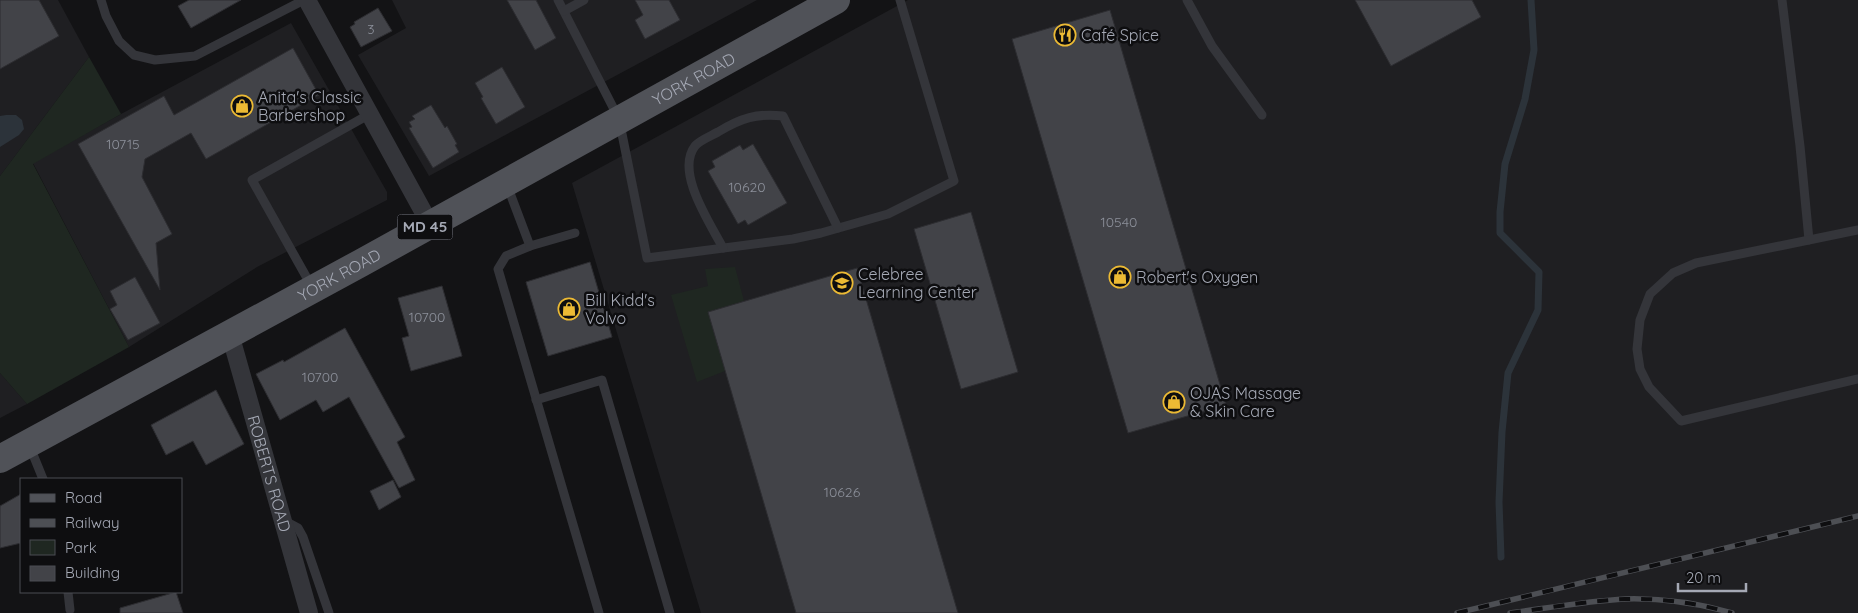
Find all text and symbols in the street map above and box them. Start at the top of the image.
house number: 3 [367,20,375,38]
restaurant icon: Café Spice [1053,23,1077,47]
place label: Café Spice [1081,25,1159,45]
street label: YORK ROAD [649,48,738,110]
place label: Anita's Classic Barbershop [258,87,362,125]
shop icon: Anita's Classic Barbershop [230,94,254,118]
house number: 10715 [106,135,140,153]
house number: 10620 [728,178,766,196]
house number: 10540 [1101,213,1137,231]
road number: MD 45 [398,214,452,240]
street label: YORK ROAD [294,244,384,305]
place label: Celebree Learning Center [858,264,977,302]
shop icon: Robert's Oxygen [1108,265,1132,289]
place label: Robert's Oxygen [1136,267,1258,287]
school or university icon: Celebree Learning Center [830,271,854,295]
place label: Bill Kidd's Volvo [585,290,655,328]
shop icon: Bill Kidd's Volvo [557,297,581,321]
house number: 10700 [409,308,445,326]
house number: 10700 [302,368,338,386]
place label: OJAS Massage & Skin Care [1190,383,1301,421]
shop icon: OJAS Massage & Skin Care [1162,390,1186,414]
street label: ROBERTS ROAD [243,413,296,534]
legend [20,478,182,593]
house number: 10626 [824,483,861,501]
text: Road [65,488,102,507]
text: Railway [65,513,120,532]
text: Park [65,538,97,557]
scale bar [1678,560,1746,592]
text: Building [65,563,120,582]
text: 20 m [1686,568,1721,587]

